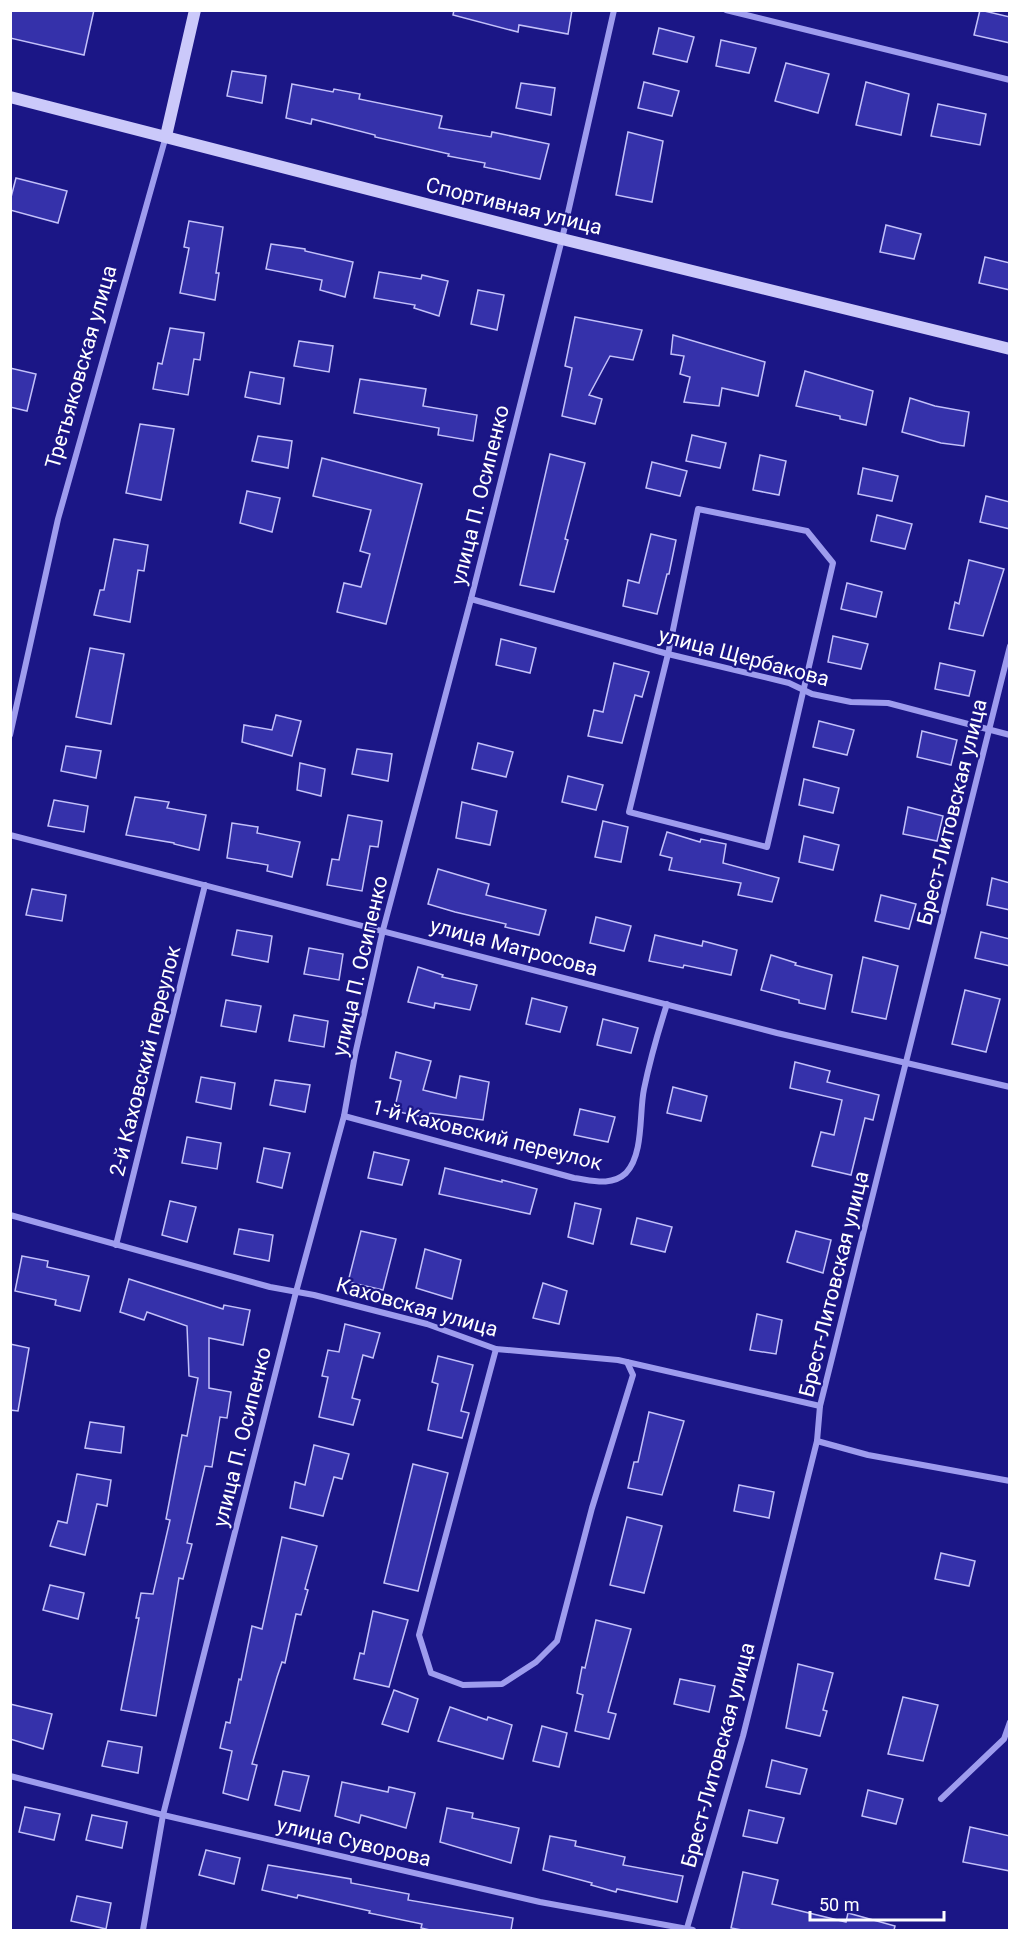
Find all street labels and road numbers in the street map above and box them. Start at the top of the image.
street label: Спортивная улица [423,172,605,240]
street label: Третьяковская улица [40,263,122,471]
street label: улица П. Осипенко [446,403,514,587]
street label: улица Щербакова [656,623,832,691]
street label: Брест-Литовская улица [912,697,992,927]
street label: улица П. Осипенко [328,873,392,1059]
street label: улица Матросова [427,913,601,981]
street label: 2-й Каховский переулок [105,943,185,1179]
street label: 1-й Каховский переулок [369,1095,605,1175]
street label: Брест-Литовская улица [794,1169,874,1399]
street label: Каховская улица [333,1272,501,1342]
street label: улица П. Осипенко [208,1345,276,1529]
street label: Брест-Литовская улица [676,1640,760,1870]
street label: улица Суворова [274,1813,434,1871]

